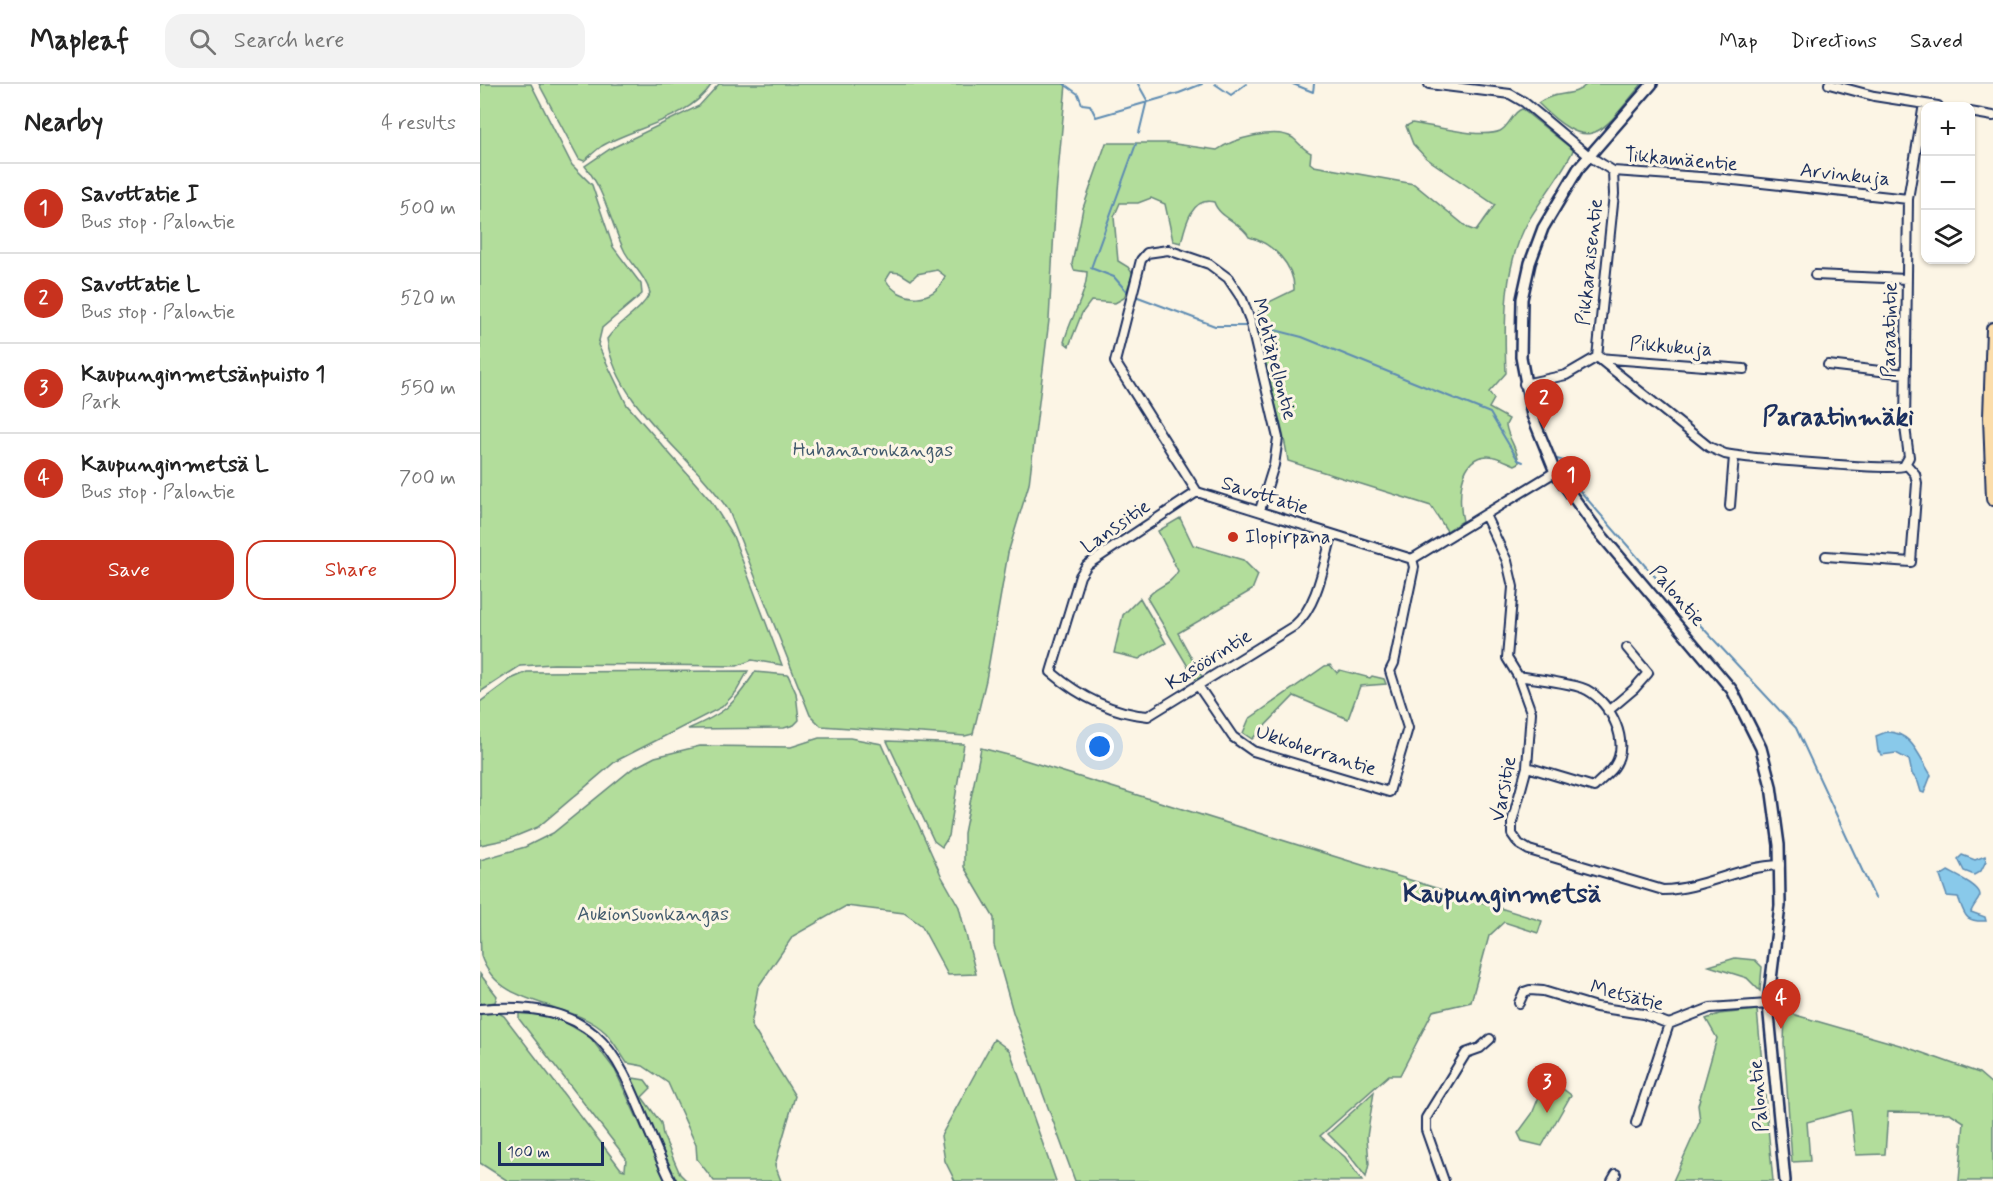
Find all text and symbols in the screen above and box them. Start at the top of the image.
search box [165,14,585,68]
text: Mapleaf [30,23,129,60]
icon: search [186,25,219,58]
text: Search here [234,27,344,55]
text: Map [1719,27,1758,55]
text: Directions [1791,27,1877,55]
text: Saved [1910,27,1963,55]
map controls [1921,102,1975,264]
button: + [1921,102,1975,156]
text: Nearby [24,106,103,140]
text: 4 results [381,110,456,137]
street label: Tikkamäentie [1623,142,1739,178]
button: − [1921,156,1975,210]
street label: Arvinkuja [1799,157,1891,193]
text: Savottatie I [81,181,199,209]
text: 1 [39,195,48,222]
text: 500 m [399,195,456,222]
street label: Pikkaraisentie [1570,197,1610,327]
text: Bus stop · Palontie [81,209,235,236]
button: layers [1921,210,1975,264]
text: Savottatie L [81,271,200,299]
street label: Paraatintie [1876,282,1904,378]
text: 2 [39,285,48,312]
text: 520 m [400,285,456,312]
street label: Mehtäpellontie [1245,295,1303,423]
text: Bus stop · Palontie [81,299,235,326]
street label: Pikkukuja [1629,331,1713,363]
text: Kaupunginmetsänpuisto 1 [81,361,325,389]
text: 3 [39,375,48,402]
text: 550 m [400,375,456,402]
pin: 2 [1524,380,1564,429]
text: Park [81,389,121,416]
district label: Paraatinmäki [1762,401,1914,435]
park label: Huhanaronkangas [793,437,953,464]
text: Kaupunginmetsä L [81,451,269,479]
pin: 1 [1552,456,1590,506]
text: 4 [38,465,49,492]
text: 700 m [399,465,456,492]
street label: Savottatie [1218,470,1312,522]
text: Bus stop · Palontie [81,479,235,506]
street label: Lanssitie [1076,493,1156,561]
place label: Ilopirpana [1245,524,1331,551]
marker: Ilopirpana [1226,530,1240,544]
button: Save [24,540,234,600]
button: Share [246,540,456,600]
street label: Palontie [1643,560,1711,632]
street label: Kasöörintie [1161,623,1257,697]
street label: Ukkoherrantie [1252,719,1380,783]
your location [1085,732,1114,761]
street label: Varsitie [1484,754,1524,824]
district label: Kaupunginmetsä [1403,878,1601,913]
park label: Aukionsuonkangas [577,901,729,928]
street label: Metsätie [1587,974,1667,1018]
pin: 4 [1762,980,1800,1029]
street label: Palontie [1742,1058,1776,1133]
pin: 3 [1528,1064,1566,1113]
scale bar [498,1139,604,1166]
text: 100 m [507,1142,550,1163]

